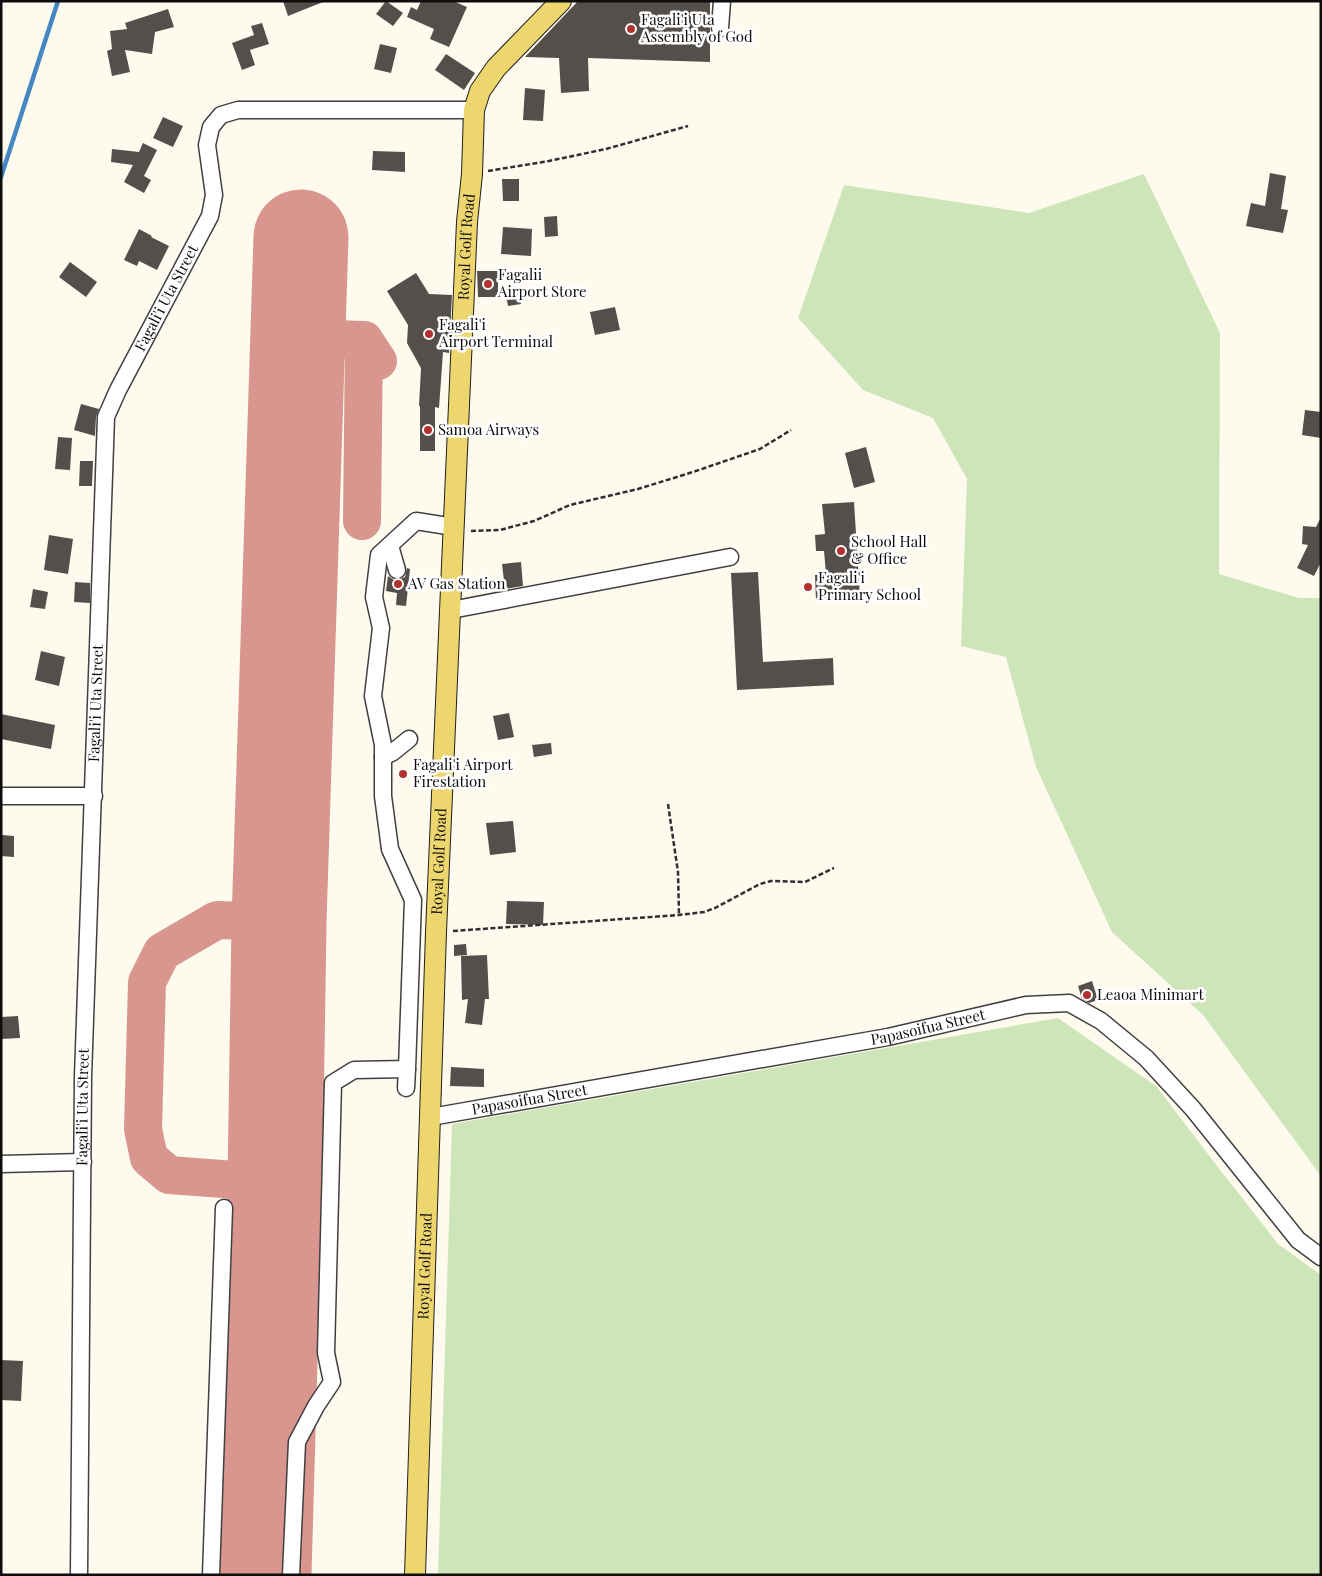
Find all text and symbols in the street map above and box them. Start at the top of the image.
place label: Fagali'i Uta Assembly of God [640,9,753,46]
marker: Fagali'i Uta Assembly of God [625,23,637,35]
street label: Royal Golf Road [453,192,479,301]
street label: Fagali'i Uta Street [129,240,202,354]
place label: Fagalii Airport Store [497,264,587,301]
marker: Fagalii Airport Store [482,278,494,290]
place label: Fagali'i Airport Terminal [438,314,553,351]
marker: Fagali'i Airport Terminal [423,328,435,340]
place label: Samoa Airways [438,419,539,439]
marker: Samoa Airways [422,424,434,436]
place label: School Hall & Office [851,531,927,568]
marker: School Hall & Office [835,545,847,557]
place label: Fagali'i Primary School [818,567,921,604]
place label: AV Gas Station [407,573,506,593]
marker: AV Gas Station [392,578,404,590]
marker: Fagali'i Primary School [802,581,814,593]
street label: Fagali'i Uta Street [83,643,107,762]
place label: Fagali'i Airport Firestation [413,754,513,791]
marker: Fagali'i Airport Firestation [397,768,409,780]
street label: Royal Golf Road [426,807,450,915]
place label: Leaoa Minimart [1097,984,1204,1004]
marker: Leaoa Minimart [1081,989,1093,1001]
street label: Papasoifua Street [869,1004,988,1049]
street label: Fagali'i Uta Street [71,1047,93,1166]
street label: Papasoifua Street [470,1079,589,1119]
street label: Royal Golf Road [412,1212,436,1320]

